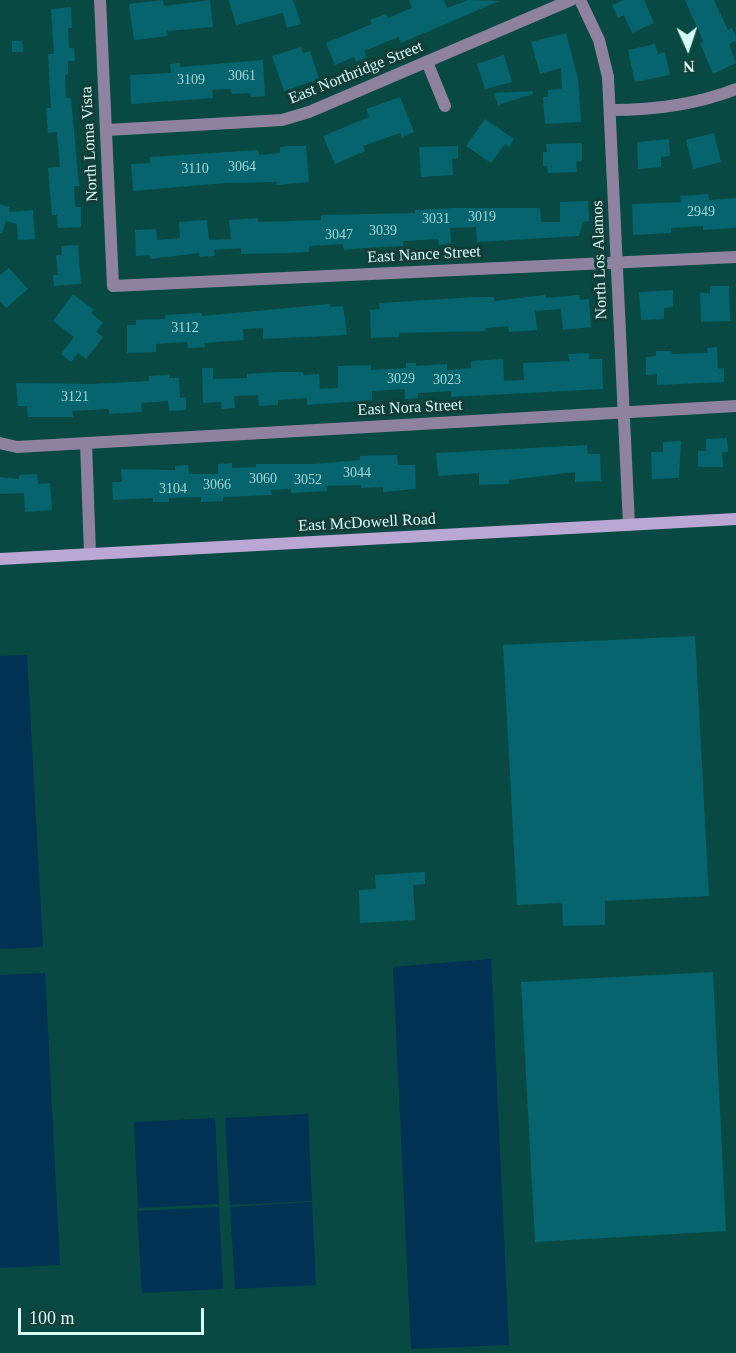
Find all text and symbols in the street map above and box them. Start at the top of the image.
north arrow [658,18,718,78]
street label: East Northridge Street [286,37,426,109]
text: N [683,58,695,75]
house number: 3061 [228,68,256,84]
house number: 3109 [177,72,205,88]
street label: North Loma Vista [77,86,103,202]
house number: 3064 [228,159,256,175]
house number: 3110 [181,161,209,177]
street label: North Los Alamos [588,200,612,320]
house number: 2949 [687,204,715,220]
house number: 3019 [468,209,496,225]
house number: 3031 [422,211,450,227]
house number: 3039 [369,223,397,239]
house number: 3047 [325,227,353,243]
street label: East Nance Street [367,242,481,268]
house number: 3112 [171,320,199,336]
house number: 3029 [387,371,415,387]
house number: 3023 [433,372,461,388]
house number: 3121 [61,389,89,405]
street label: East Nora Street [357,396,463,420]
house number: 3044 [343,465,371,481]
house number: 3060 [249,471,277,487]
house number: 3052 [294,472,322,488]
house number: 3066 [203,477,231,493]
house number: 3104 [159,481,187,497]
street label: East McDowell Road [298,510,436,536]
scale bar [21,1296,207,1334]
text: 100 m [29,1308,75,1328]

